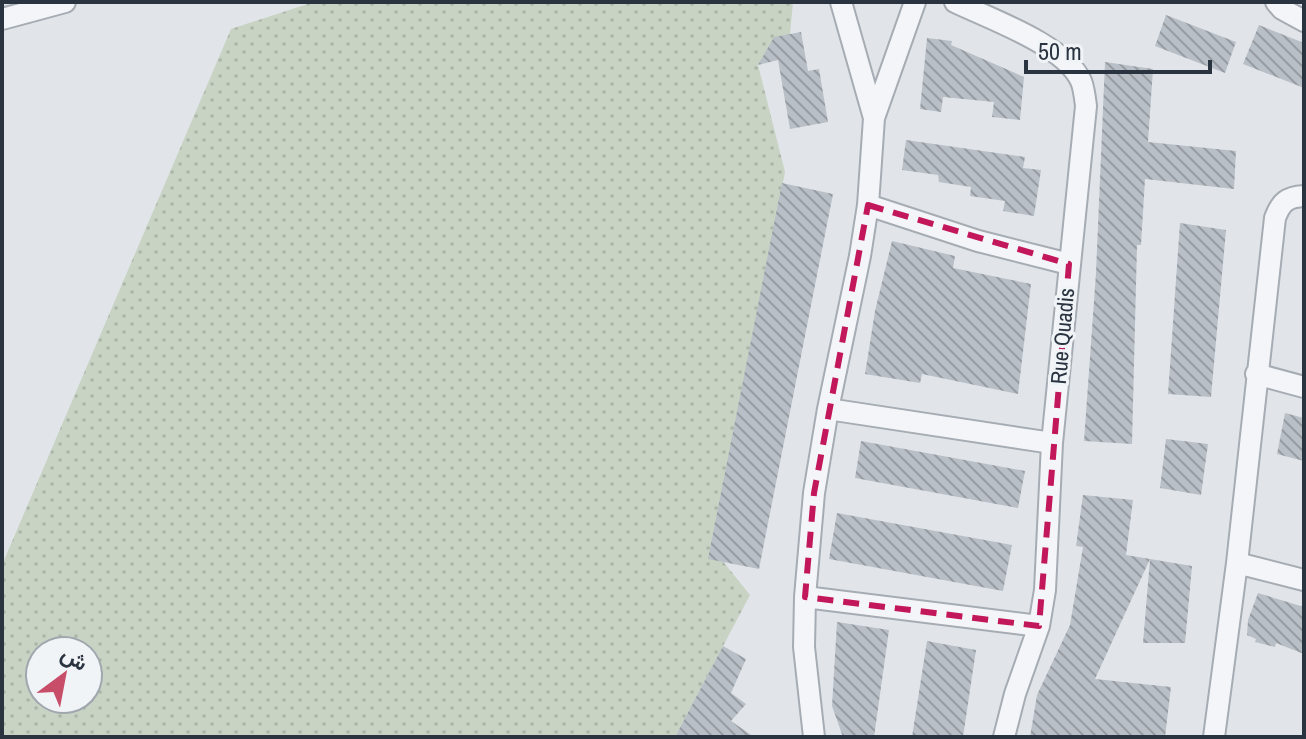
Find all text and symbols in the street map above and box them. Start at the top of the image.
scale bar [1026,24,1210,74]
text: 50 m [1038,35,1082,67]
street label: Rue Quadis [1043,287,1081,385]
north arrow [24,635,104,715]
text: ش [55,638,94,678]

